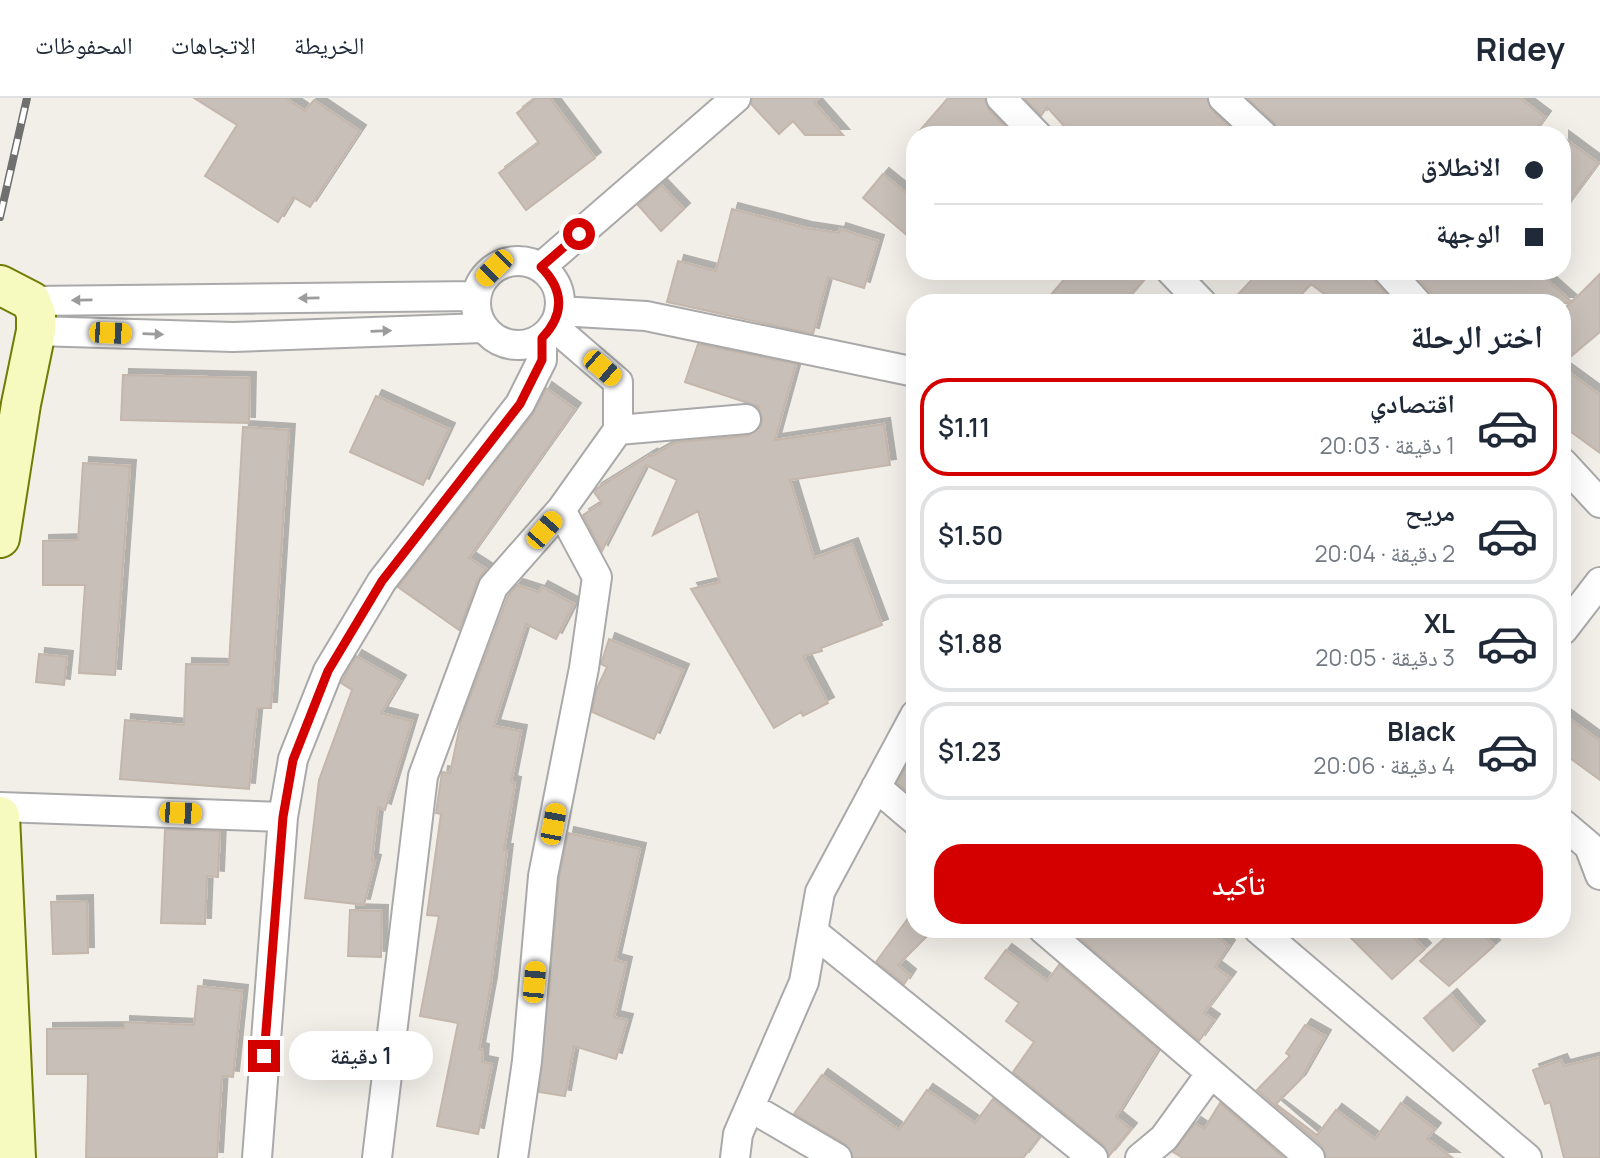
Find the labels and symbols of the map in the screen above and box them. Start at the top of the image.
route start [563,218,595,250]
car [472,246,517,290]
one-way arrow [298,292,320,303]
one-way arrow [71,294,93,306]
car [89,322,132,344]
one-way arrow [370,326,392,337]
one-way arrow [143,329,165,340]
car [580,346,625,390]
car [523,507,566,553]
car [539,801,568,847]
car [159,802,202,824]
car [522,960,547,1004]
callout: 1 دقيقة [288,1032,432,1080]
route end [248,1040,280,1072]

